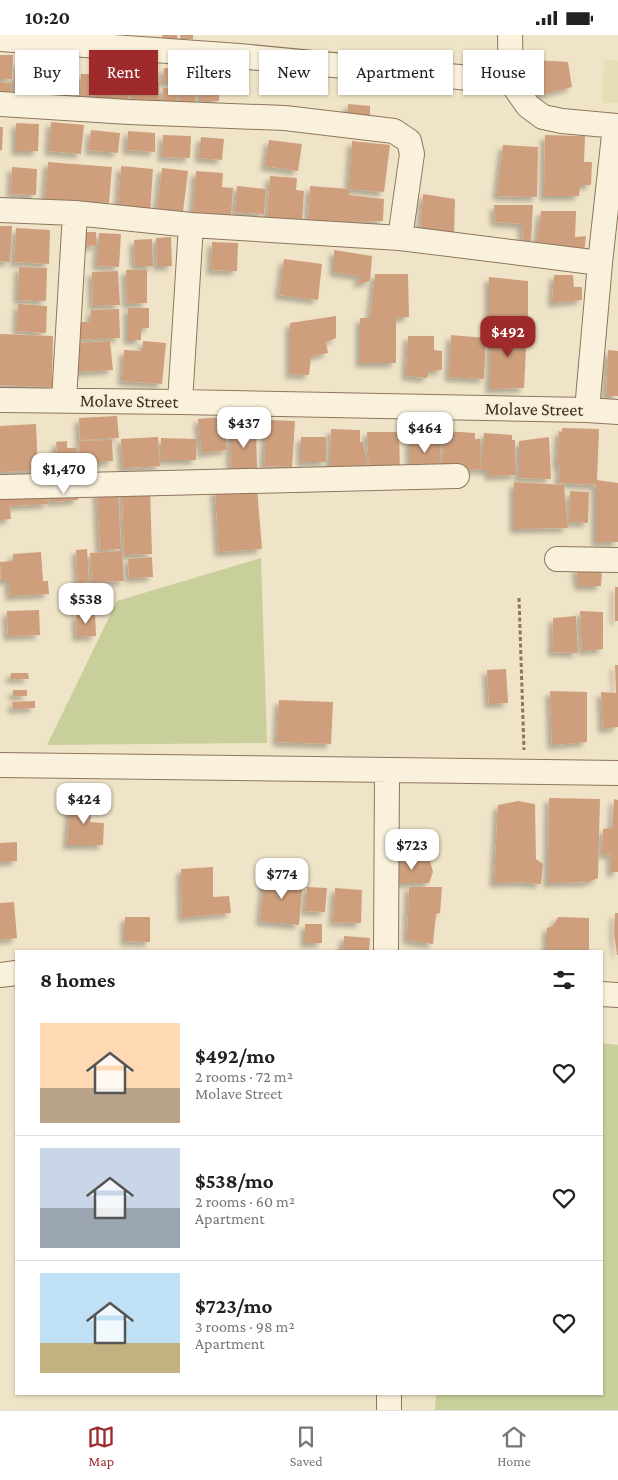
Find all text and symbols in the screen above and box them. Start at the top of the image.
text: 10:20 [25,7,70,28]
chip: Buy [15,50,79,95]
chip: Rent [89,50,158,95]
chip: Filters [168,50,249,95]
chip: New [259,50,328,95]
chip: Apartment [338,50,453,95]
chip: House [463,50,544,95]
pin: $492 [478,315,538,358]
text: $492 [491,323,525,340]
street label: Molave Street [80,390,179,412]
street label: Molave Street [485,398,584,420]
pin: $437 [214,407,274,449]
pin: $464 [395,411,455,454]
text: $437 [228,414,260,431]
text: $464 [408,419,442,436]
pin: $1,470 [23,453,105,495]
text: $1,470 [42,460,86,477]
pin: $538 [56,583,116,625]
text: $538 [70,590,102,607]
pin: $424 [54,783,114,825]
text: $424 [67,790,101,807]
pin: $723 [382,829,442,871]
text: $723 [396,836,428,853]
pin: $774 [252,857,312,900]
text: $774 [266,865,298,882]
icon: filters [550,966,578,994]
text: 8 homes [40,968,115,992]
icon: home [80,1043,140,1103]
text: $492/mo [195,1044,275,1068]
icon: heart [550,1059,578,1087]
text: 2 rooms · 72 m² [195,1068,293,1085]
text: Molave Street [195,1085,283,1102]
icon: home [80,1168,140,1228]
text: $538/mo [195,1169,274,1193]
icon: heart [550,1184,578,1212]
text: 2 rooms · 60 m² [195,1193,295,1210]
text: Apartment [195,1210,265,1227]
icon: home [80,1293,140,1353]
text: $723/mo [195,1294,273,1318]
icon: heart [550,1309,578,1337]
text: 3 rooms · 98 m² [195,1318,295,1335]
text: Apartment [195,1335,265,1352]
tab: Map [87,1423,115,1469]
tab: Saved [290,1423,323,1469]
tab: Home [497,1423,531,1469]

